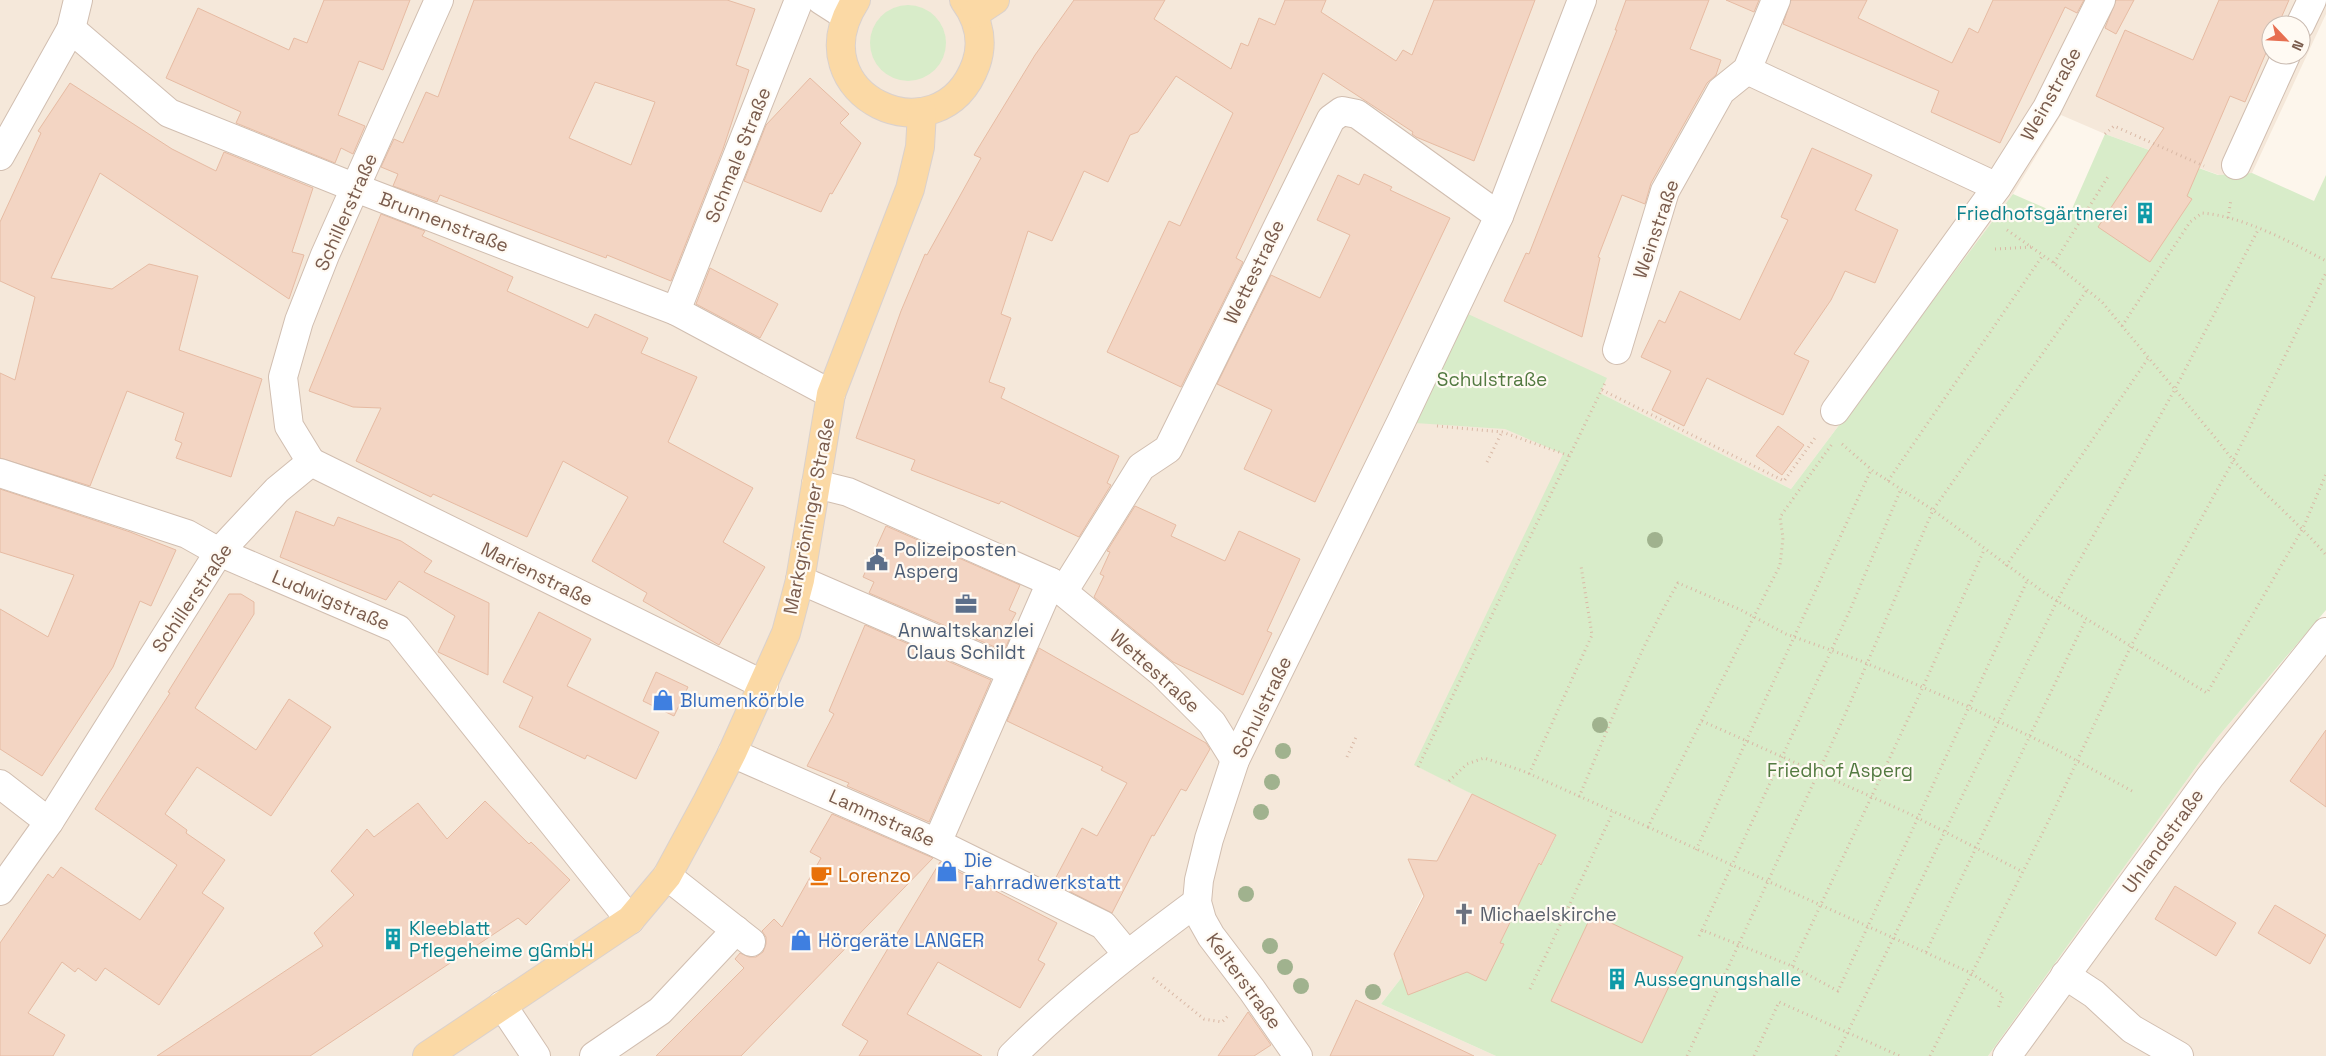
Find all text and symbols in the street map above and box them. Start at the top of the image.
north arrow [2261,15,2311,65]
text: N [2288,37,2308,54]
street label: Weinstraße [2015,43,2087,145]
street label: Schmale Straße [699,84,777,226]
street label: Schillerstraße [309,149,383,275]
street label: Weinstraße [1627,176,1685,282]
street label: Brunnenstraße [376,186,512,258]
building icon: Friedhofsgärtnerei [2132,200,2158,226]
place label: Friedhofsgärtnerei [1957,201,2128,226]
street label: Wettestraße [1218,216,1290,328]
park label: Schulstraße [1437,367,1547,392]
street label: Markgröninger Straße [778,416,840,616]
street label: Marienstraße [477,536,597,612]
place label: Polizeiposten Asperg [894,537,1017,584]
street label: Schillerstraße [146,539,238,657]
public building icon: Polizeiposten Asperg [864,547,890,573]
street label: Ludwigstraße [268,564,394,636]
office icon: Anwaltskanzlei Claus Schildt [953,591,979,617]
place label: Anwaltskanzlei Claus Schildt [898,618,1034,665]
street label: Wettestraße [1105,624,1205,718]
street label: Schulstraße [1227,652,1297,762]
shop icon: Blumenkörble [650,687,676,713]
place label: Blumenkörble [680,688,805,713]
park label: Friedhof Asperg [1767,758,1913,783]
street label: Lammstraße [825,784,939,852]
street label: Uhlandstraße [2117,784,2209,898]
place label: Die Fahrradwerkstatt [964,848,1121,895]
shop icon: Die Fahrradwerkstatt [934,858,960,884]
cafe icon: Lorenzo [808,862,834,888]
place label: Lorenzo [838,863,911,888]
church icon: Michaelskirche [1451,901,1477,927]
place label: Michaelskirche [1480,902,1617,927]
place label: Kleeblatt Pflegeheime gGmbH [409,916,594,963]
building icon: Kleeblatt Pflegeheime gGmbH [380,926,406,952]
shop icon: Hörgeräte LANGER [788,927,814,953]
place label: Hörgeräte LANGER [818,928,984,953]
street label: Kelterstraße [1201,928,1287,1034]
building icon: Aussegnungshalle [1604,966,1630,992]
place label: Aussegnungshalle [1634,967,1801,992]

